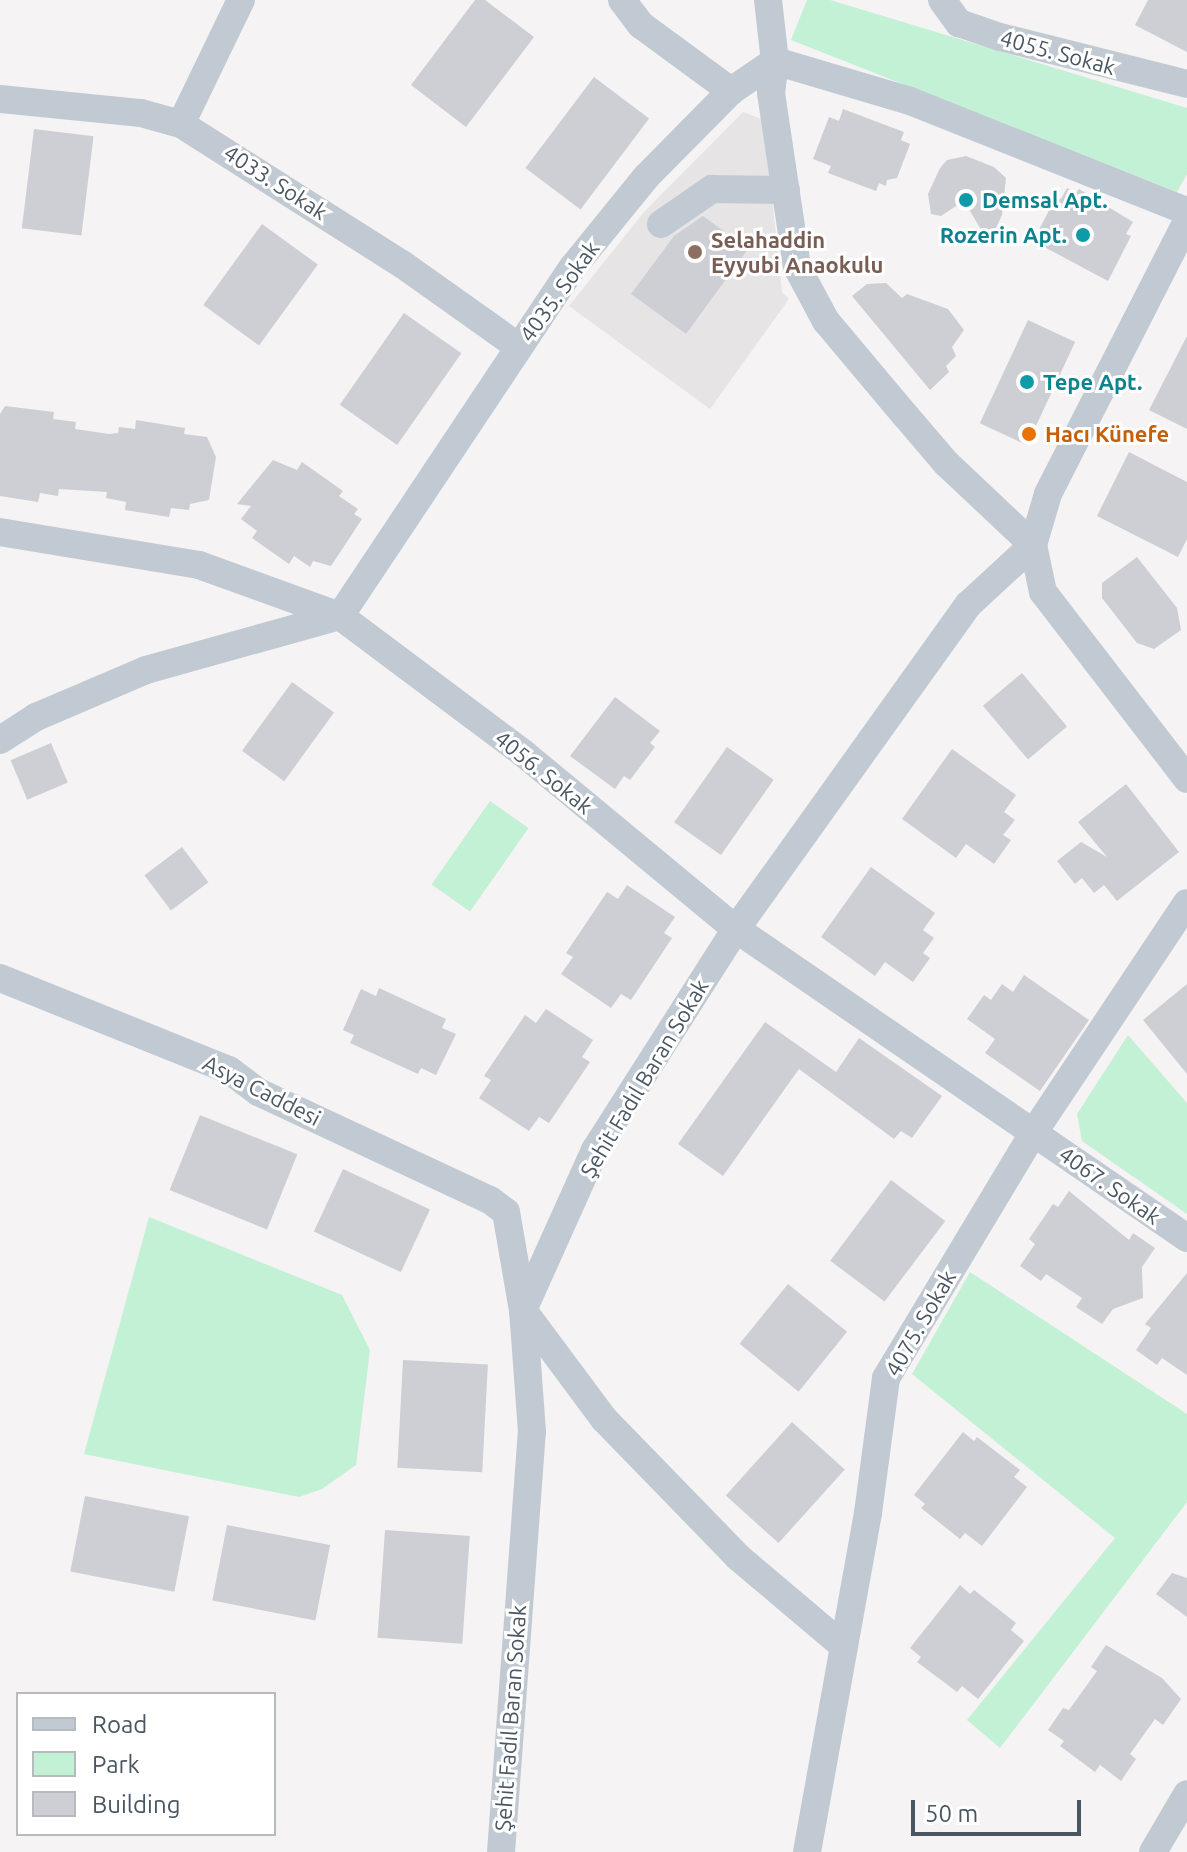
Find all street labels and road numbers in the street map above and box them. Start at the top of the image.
street label: 4055. Sokak [998,24,1118,80]
street label: 4033. Sokak [219,139,333,225]
street label: 4035. Sokak [514,236,604,346]
street label: 4056. Sokak [490,725,598,819]
street label: Şehit Fadıl Baran Sokak [574,974,714,1182]
street label: Asya Caddesi [199,1049,325,1131]
street label: 4067. Sokak [1054,1140,1166,1230]
street label: 4075. Sokak [879,1265,961,1381]
street label: Şehit Fadıl Baran Sokak [489,1604,531,1832]

